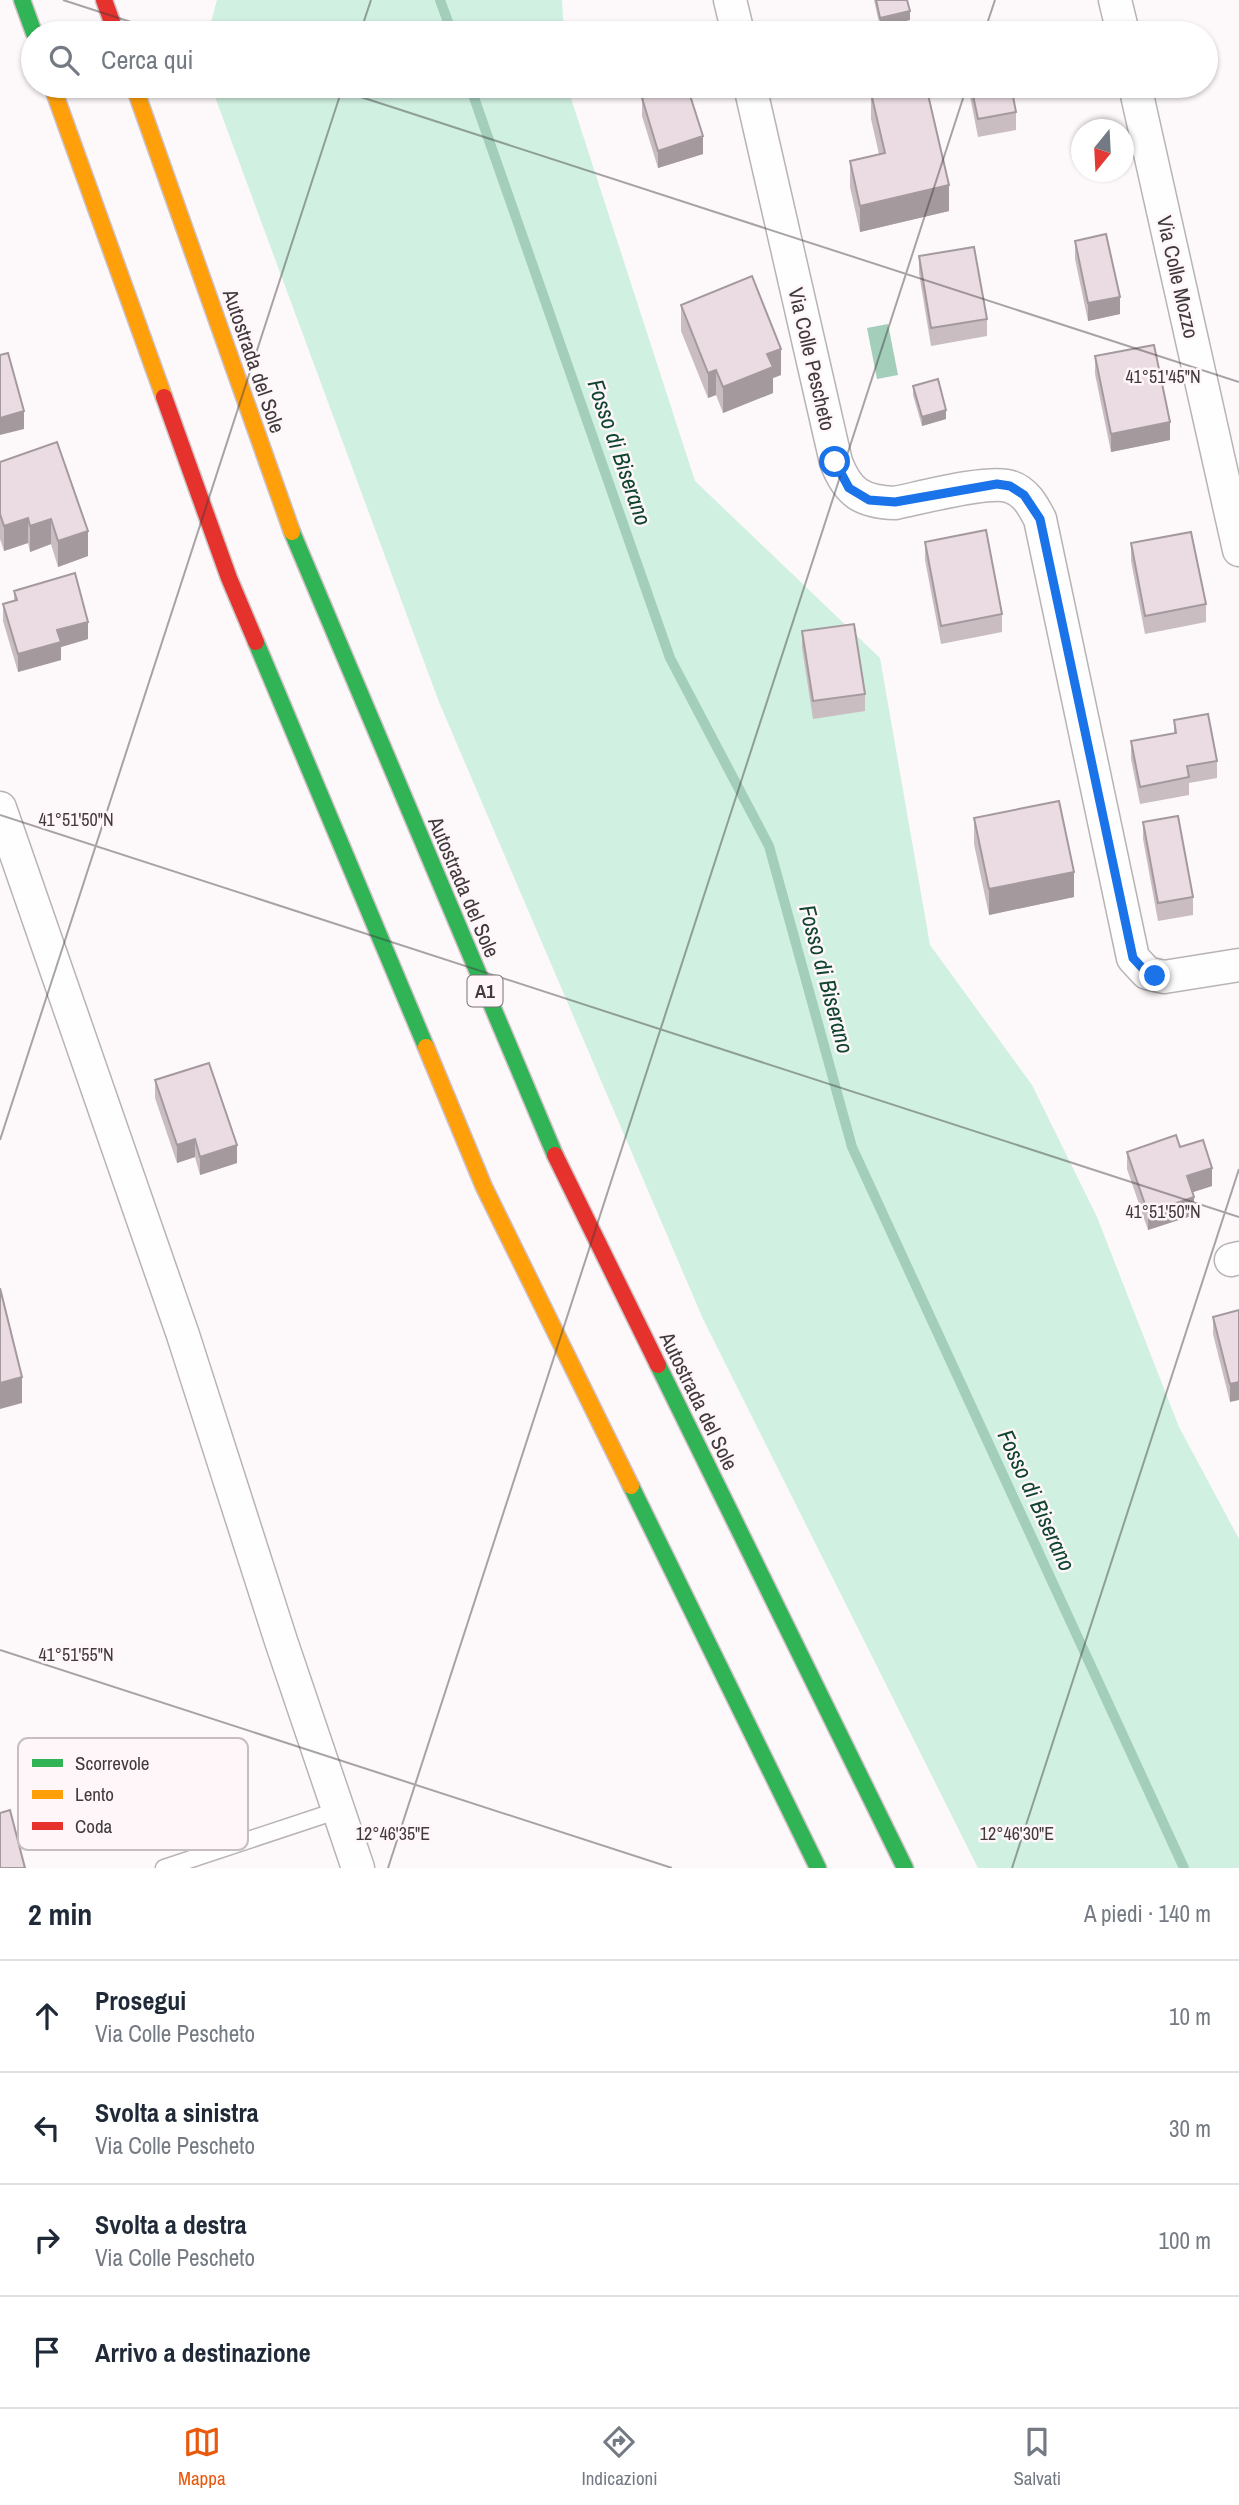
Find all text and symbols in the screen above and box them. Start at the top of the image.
search box [21,21,1218,98]
icon: search [45,41,83,79]
text: Cerca qui [101,42,193,77]
north arrow [1071,119,1134,182]
street label: Via Colle Mozzo [1150,213,1206,341]
street label: Autostrada del Sole [215,284,292,437]
street label: Via Colle Pescheto [781,285,843,433]
text: 41°51'45"N [1125,364,1201,389]
water label: Fosso di Biserano [581,375,659,529]
route start [819,446,850,477]
text: 41°51'50"N [38,807,114,832]
street label: Autostrada del Sole [421,811,507,962]
water label: Fosso di Biserano [792,901,862,1057]
route end [1139,960,1170,991]
road number: A1 [468,976,503,1007]
text: 41°51'50"N [1125,1199,1201,1224]
street label: Autostrada del Sole [653,1326,745,1475]
water label: Fosso di Biserano [991,1424,1083,1576]
text: 41°51'55"N [38,1642,114,1667]
legend [18,1738,248,1850]
text: Scorrevole [75,1750,149,1776]
text: Lento [75,1781,114,1807]
text: Coda [75,1813,113,1839]
text: 12°46'35"E [356,1821,430,1846]
text: 12°46'30"E [980,1821,1054,1846]
text: 2 min [28,1894,92,1934]
text: A piedi · 140 m [1084,1898,1211,1929]
text: Prosegui [95,1983,186,2018]
icon: ahead [28,1997,66,2035]
text: 10 m [1169,2001,1211,2032]
text: Via Colle Pescheto [95,2018,255,2049]
text: Svolta a sinistra [95,2095,259,2130]
icon: left [28,2109,66,2147]
text: 30 m [1169,2113,1211,2144]
text: Via Colle Pescheto [95,2130,255,2161]
text: Svolta a destra [95,2207,247,2242]
icon: right [28,2221,66,2259]
text: 100 m [1159,2225,1211,2256]
text: Via Colle Pescheto [95,2242,255,2273]
icon: arrive [28,2333,66,2371]
text: Arrivo a destinazione [95,2335,311,2370]
tab: Mappa [178,2423,226,2491]
tab: Indicazioni [581,2423,658,2491]
tab: Salvati [1013,2423,1061,2491]

